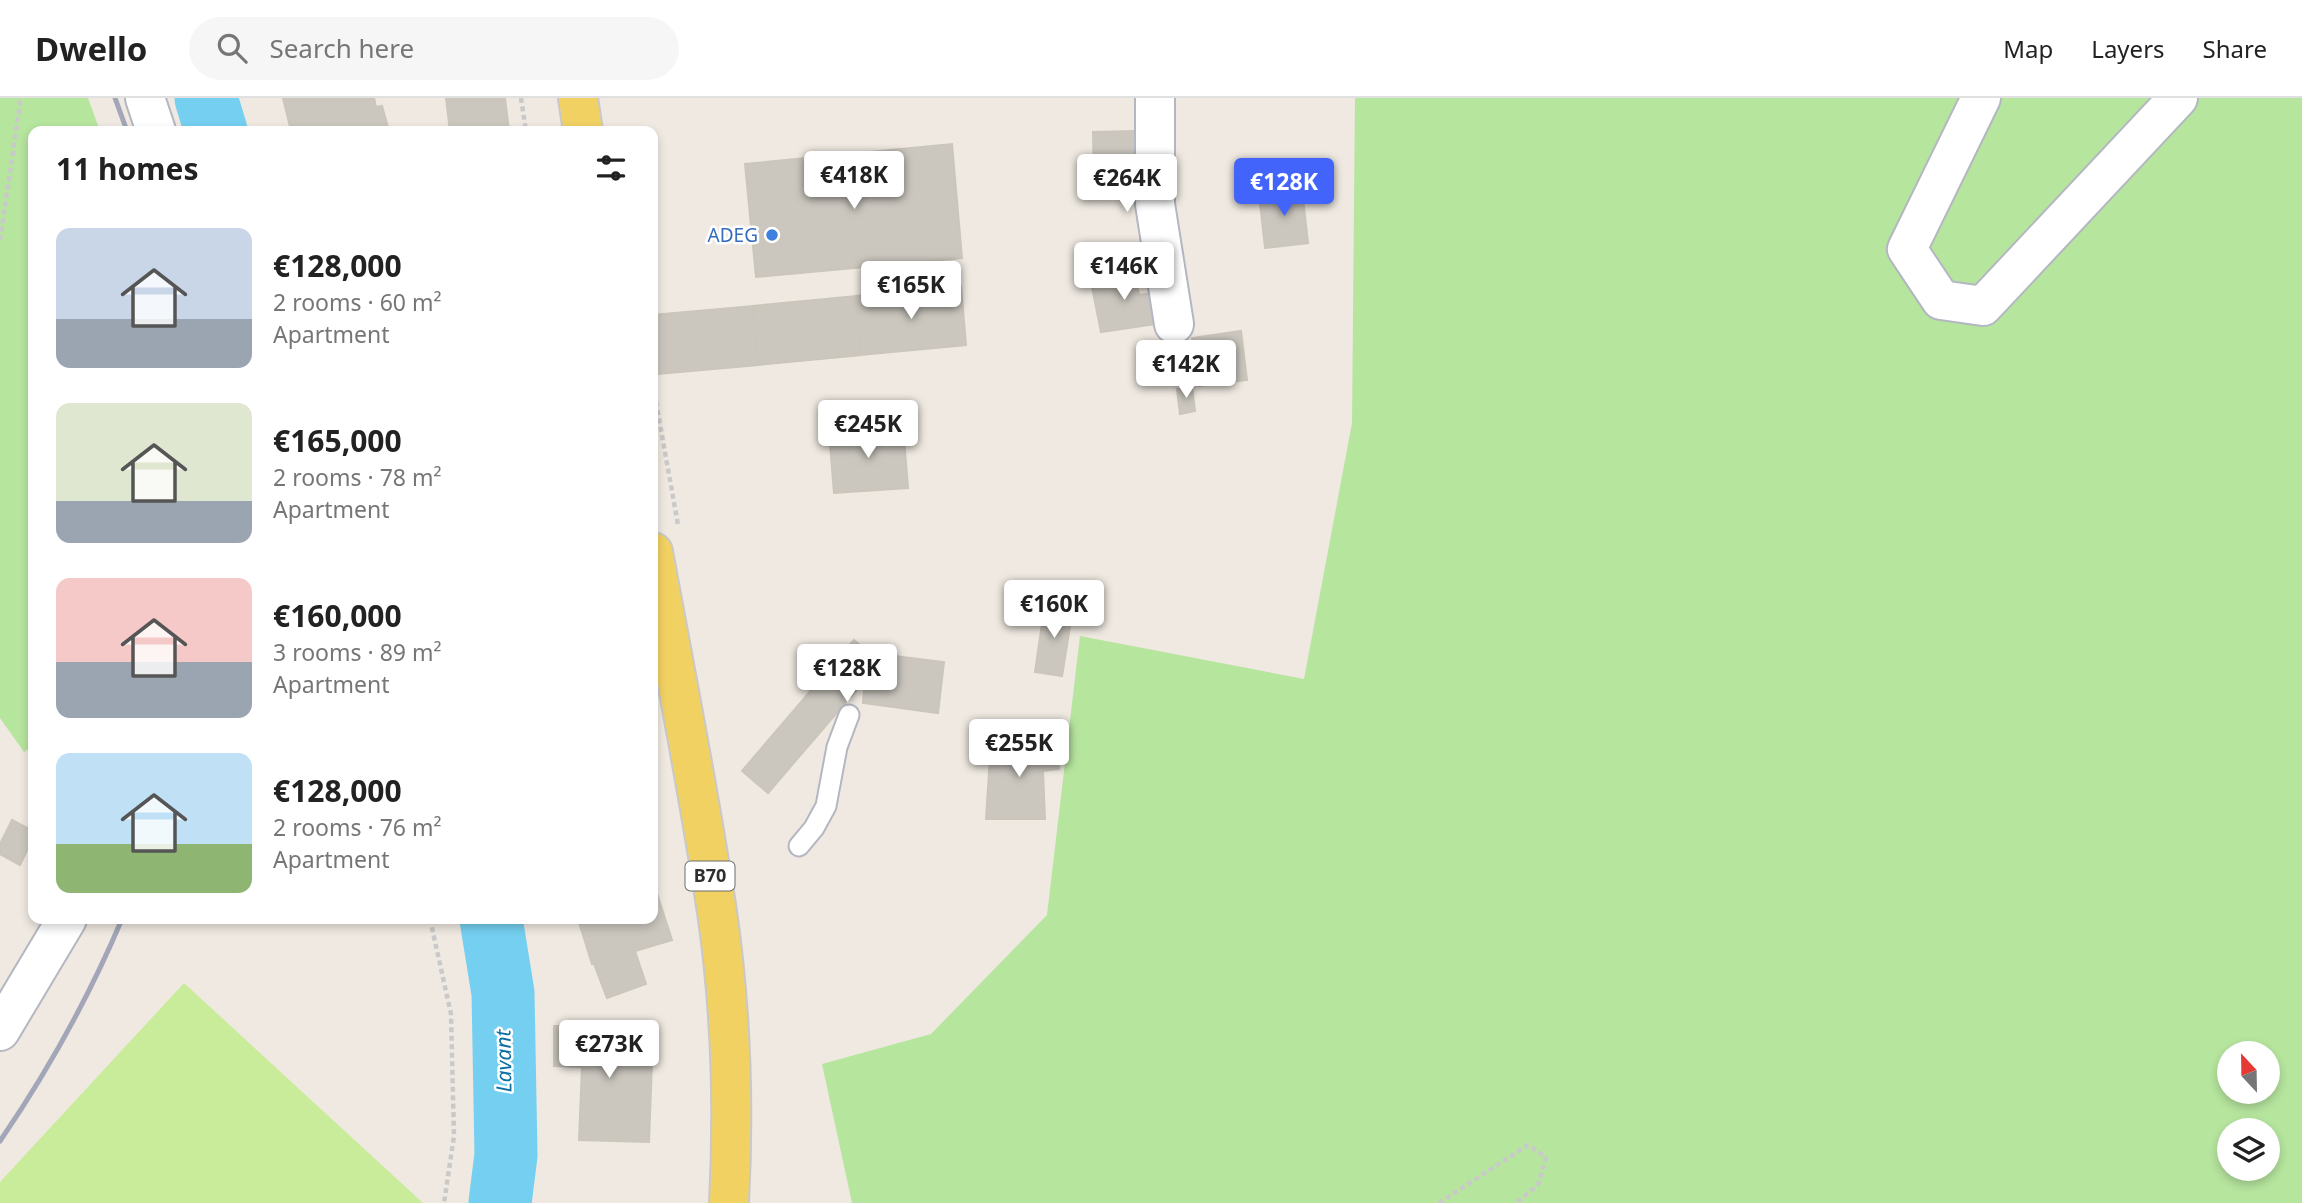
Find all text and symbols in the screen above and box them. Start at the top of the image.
search box [189,17,679,80]
text: Dwello [35,26,147,71]
icon: search [213,29,251,67]
text: Search here [269,30,414,66]
text: Map [2003,32,2053,65]
text: Layers [2091,32,2165,65]
text: Share [2203,32,2267,65]
text: 11 homes [56,148,199,189]
icon: filters [592,149,630,187]
pin: €418K [805,152,903,211]
pin: €264K [1078,155,1176,214]
text: €418K [820,158,888,190]
pin: €128K [1235,158,1333,218]
text: €264K [1093,161,1161,193]
text: €128K [1250,165,1318,197]
place label: ADEG [708,222,758,248]
marker: ADEG [764,227,780,243]
pin: €146K [1075,242,1173,302]
text: €128,000 [273,245,402,286]
text: €146K [1090,249,1158,281]
icon: home [112,256,196,340]
pin: €165K [862,262,960,321]
text: €165K [877,268,945,300]
text: 2 rooms · 60 m² [273,286,442,318]
text: Apartment [273,318,390,350]
pin: €142K [1137,341,1235,400]
text: €142K [1152,347,1220,379]
pin: €245K [819,400,917,460]
text: €245K [834,407,902,439]
text: €165,000 [273,420,402,461]
icon: home [112,431,196,515]
text: 2 rooms · 78 m² [273,461,442,493]
text: Apartment [273,493,390,525]
pin: €160K [1005,580,1103,640]
text: €160K [1020,587,1088,619]
text: €160,000 [273,595,402,636]
icon: home [112,606,196,690]
text: 3 rooms · 89 m² [273,636,442,668]
pin: €128K [798,644,896,704]
text: €128K [813,651,881,683]
text: Apartment [273,668,390,700]
pin: €255K [970,720,1068,779]
text: €255K [985,726,1053,758]
text: €128,000 [273,770,402,811]
icon: home [112,781,196,865]
text: 2 rooms · 76 m² [273,811,442,843]
text: Apartment [273,843,390,875]
road number: B70 [686,862,734,890]
pin: €273K [560,1020,658,1080]
text: €273K [575,1027,643,1059]
water label: Lavant [488,1028,518,1093]
north arrow [2217,1041,2280,1104]
map controls [2217,1041,2280,1181]
button: layers [2217,1118,2280,1181]

